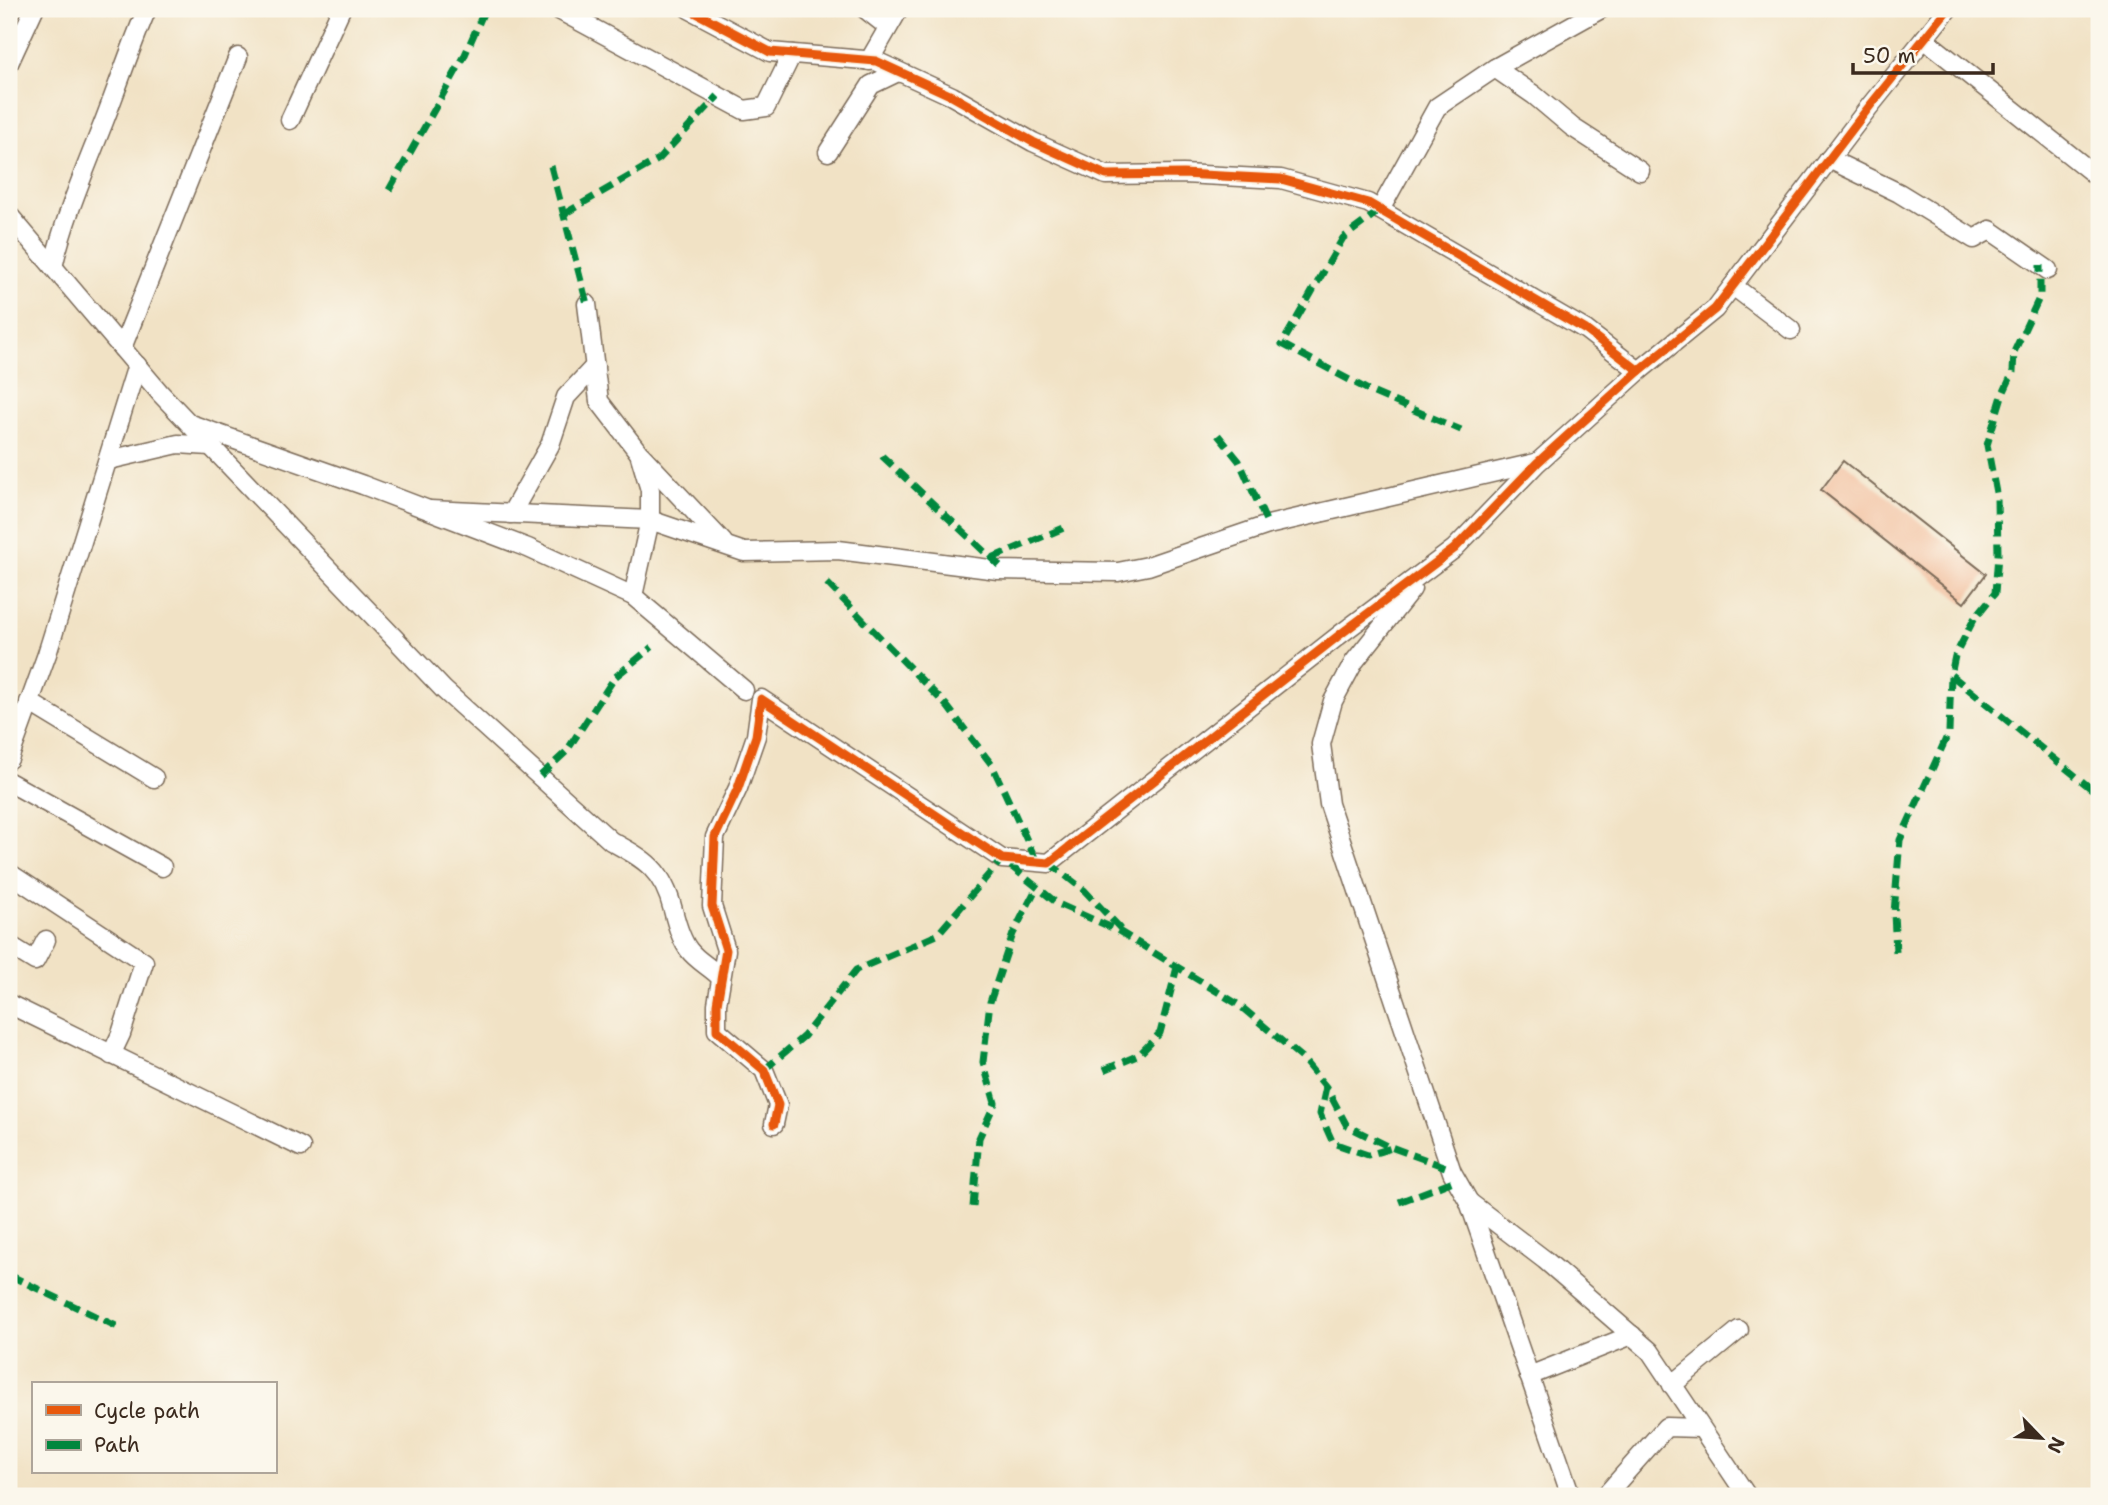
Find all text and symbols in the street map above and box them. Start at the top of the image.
scale bar [1853,32,1993,76]
text: 50 m [1863,42,1916,70]
legend [32,1382,276,1474]
text: Cycle path [94,1397,200,1425]
north arrow [2007,1404,2076,1474]
text: Path [94,1431,140,1459]
text: N [2041,1433,2070,1457]

